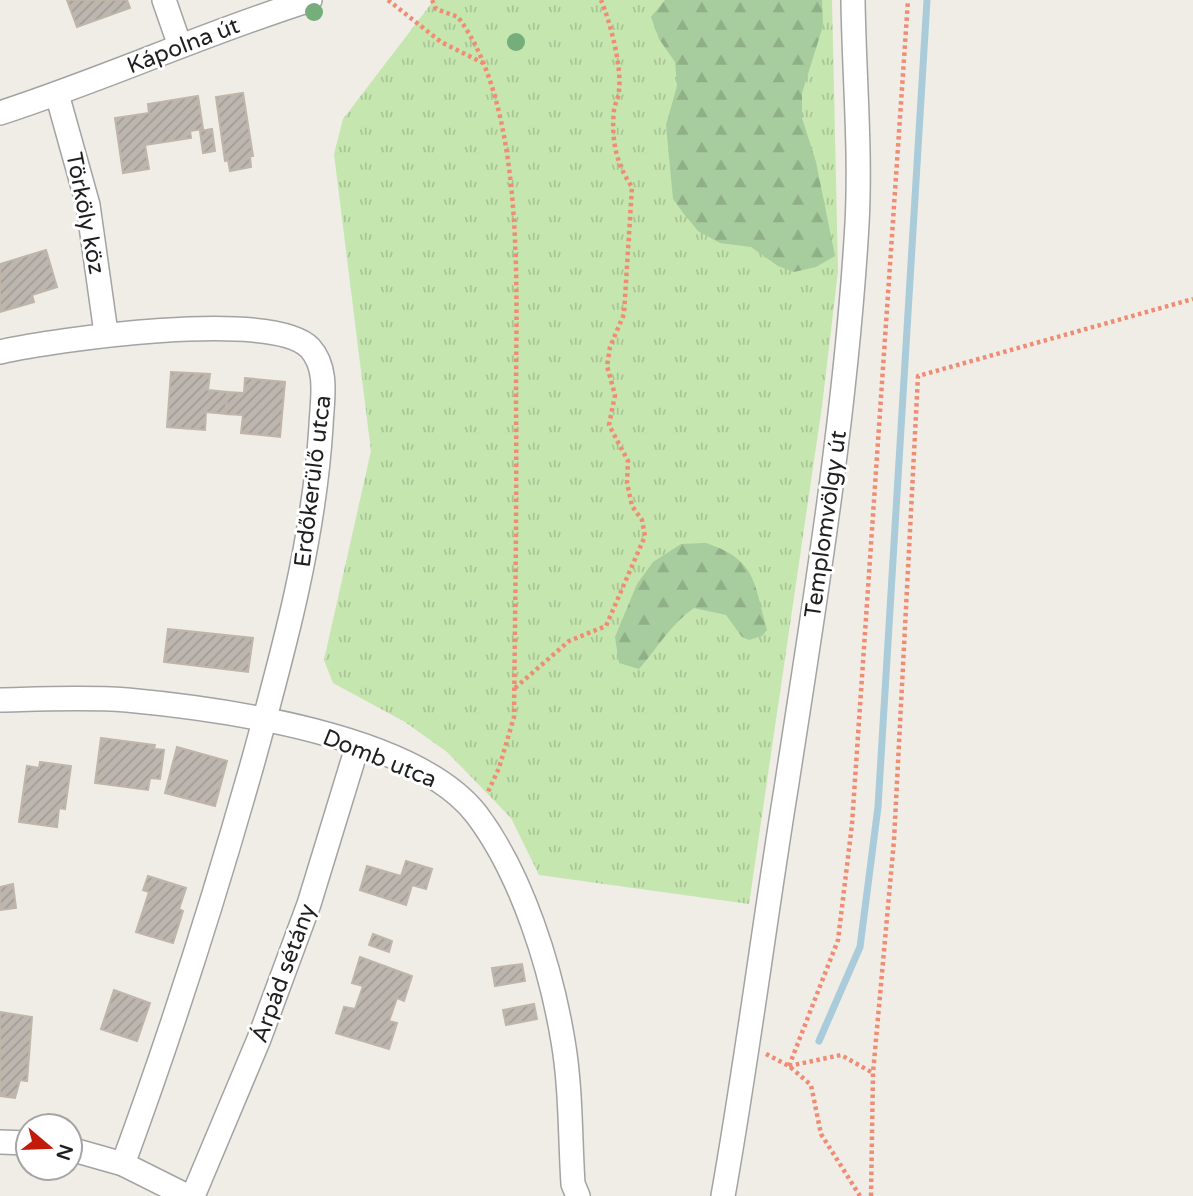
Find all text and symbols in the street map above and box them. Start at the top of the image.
street label: Kápolna út [123,12,244,80]
street label: Törköly köz [59,150,111,276]
street label: Erdőkerülő utca [289,393,337,569]
street label: Templomvölgy út [799,428,853,620]
street label: Domb utca [319,723,441,794]
street label: Árpád sétány [246,900,322,1047]
north arrow [14,1112,84,1182]
text: N [51,1141,77,1163]

